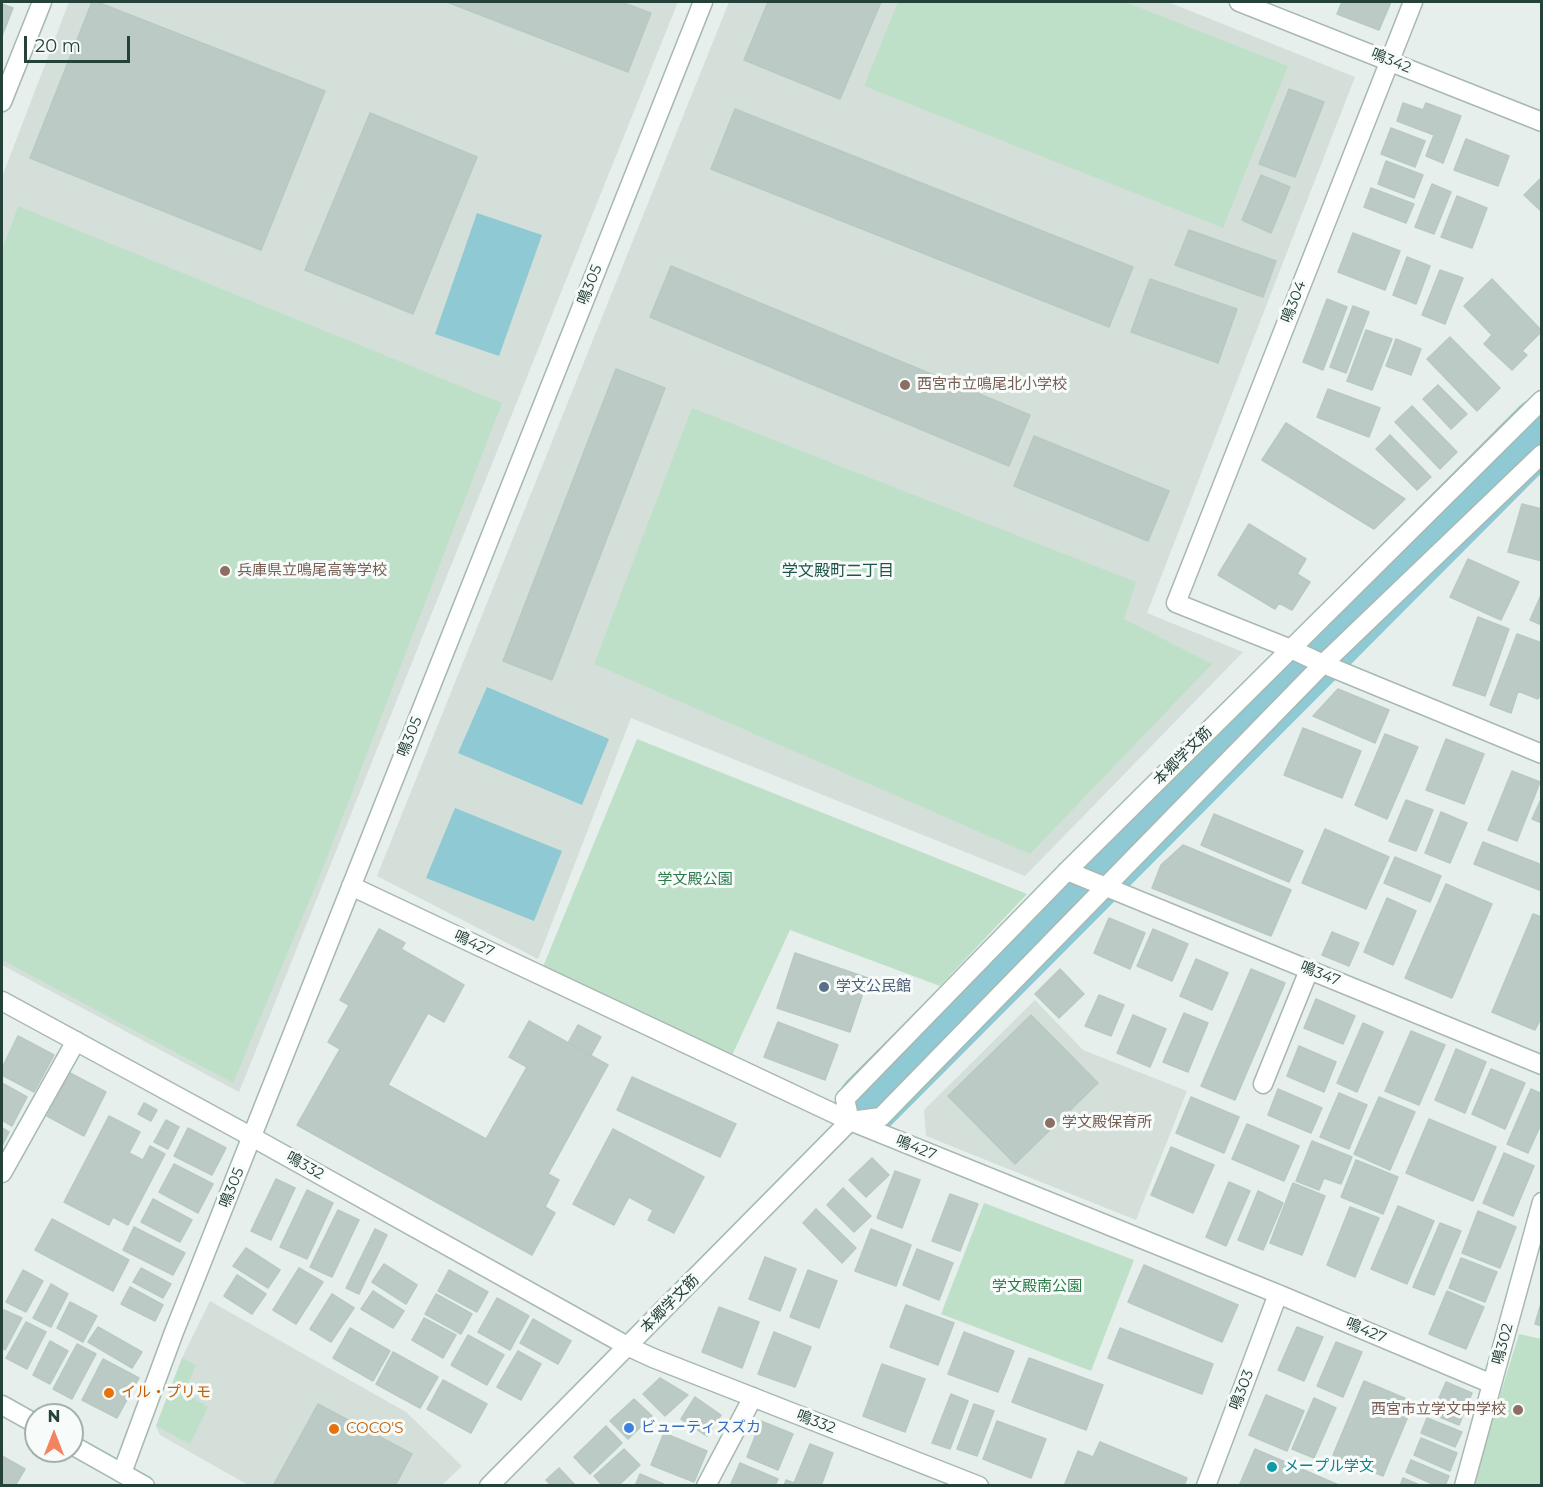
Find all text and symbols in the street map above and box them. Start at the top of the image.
scale bar [27,24,134,62]
text: 20 m [35,35,81,57]
street label: 鳴342 [1368,45,1414,77]
street label: 鳴305 [574,262,606,308]
street label: 鳴304 [1278,279,1310,325]
place label: 西宮市立鳴尾北小学校 [917,376,1067,394]
marker: 西宮市立鳴尾北小学校 [898,378,912,392]
district label: 学文殿町二丁目 [782,561,894,581]
place label: 兵庫県立鳴尾高等学校 [237,562,387,580]
marker: 兵庫県立鳴尾高等学校 [218,564,232,578]
street label: 鳴305 [394,714,426,760]
street label: 本郷学文筋 [1150,723,1216,789]
park label: 学文殿公園 [658,871,732,889]
street label: 鳴427 [451,927,497,961]
street label: 鳴347 [1297,958,1343,990]
place label: 学文公民館 [836,978,911,996]
marker: 学文公民館 [817,980,831,994]
place label: 学文殿保育所 [1062,1114,1152,1132]
marker: 学文殿保育所 [1043,1116,1057,1130]
street label: 鳴427 [893,1132,939,1164]
street label: 鳴332 [283,1148,327,1184]
street label: 鳴305 [216,1165,248,1211]
street label: 本郷学文筋 [637,1271,703,1337]
park label: 学文殿南公園 [992,1278,1082,1296]
street label: 鳴427 [1343,1314,1389,1348]
street label: 鳴302 [1489,1321,1517,1367]
street label: 鳴303 [1226,1367,1258,1413]
place label: イル・プリモ [121,1384,211,1402]
marker: イル・プリモ [102,1386,116,1400]
place label: 西宮市立学文中学校 [1371,1401,1506,1419]
north arrow [24,1403,84,1463]
marker: 西宮市立学文中学校 [1511,1403,1525,1417]
street label: 鳴332 [794,1406,838,1438]
text: N [48,1407,60,1426]
place label: ビューティスズカ [641,1419,761,1437]
place label: COCO'S [346,1420,403,1438]
marker: ビューティスズカ [622,1421,636,1435]
marker: COCO'S [327,1422,341,1436]
place label: メープル学文 [1284,1458,1374,1476]
marker: メープル学文 [1265,1460,1279,1474]

